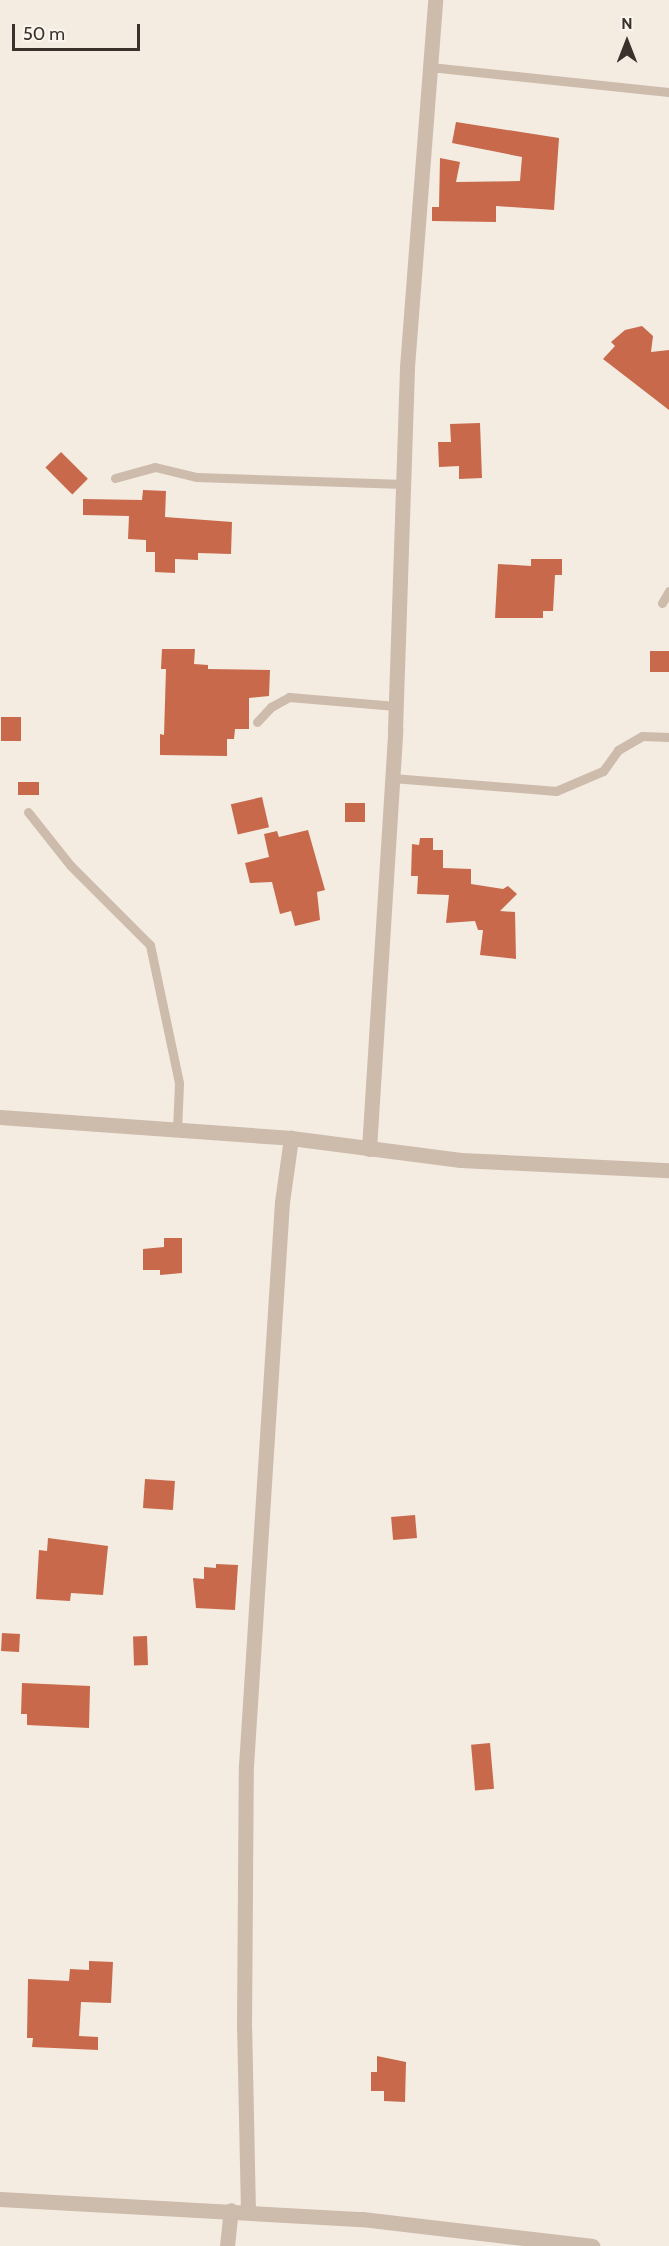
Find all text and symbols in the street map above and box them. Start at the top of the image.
scale bar [15,12,142,50]
north arrow [597,12,657,72]
text: N [621,14,633,33]
text: 50 m [23,23,65,45]

